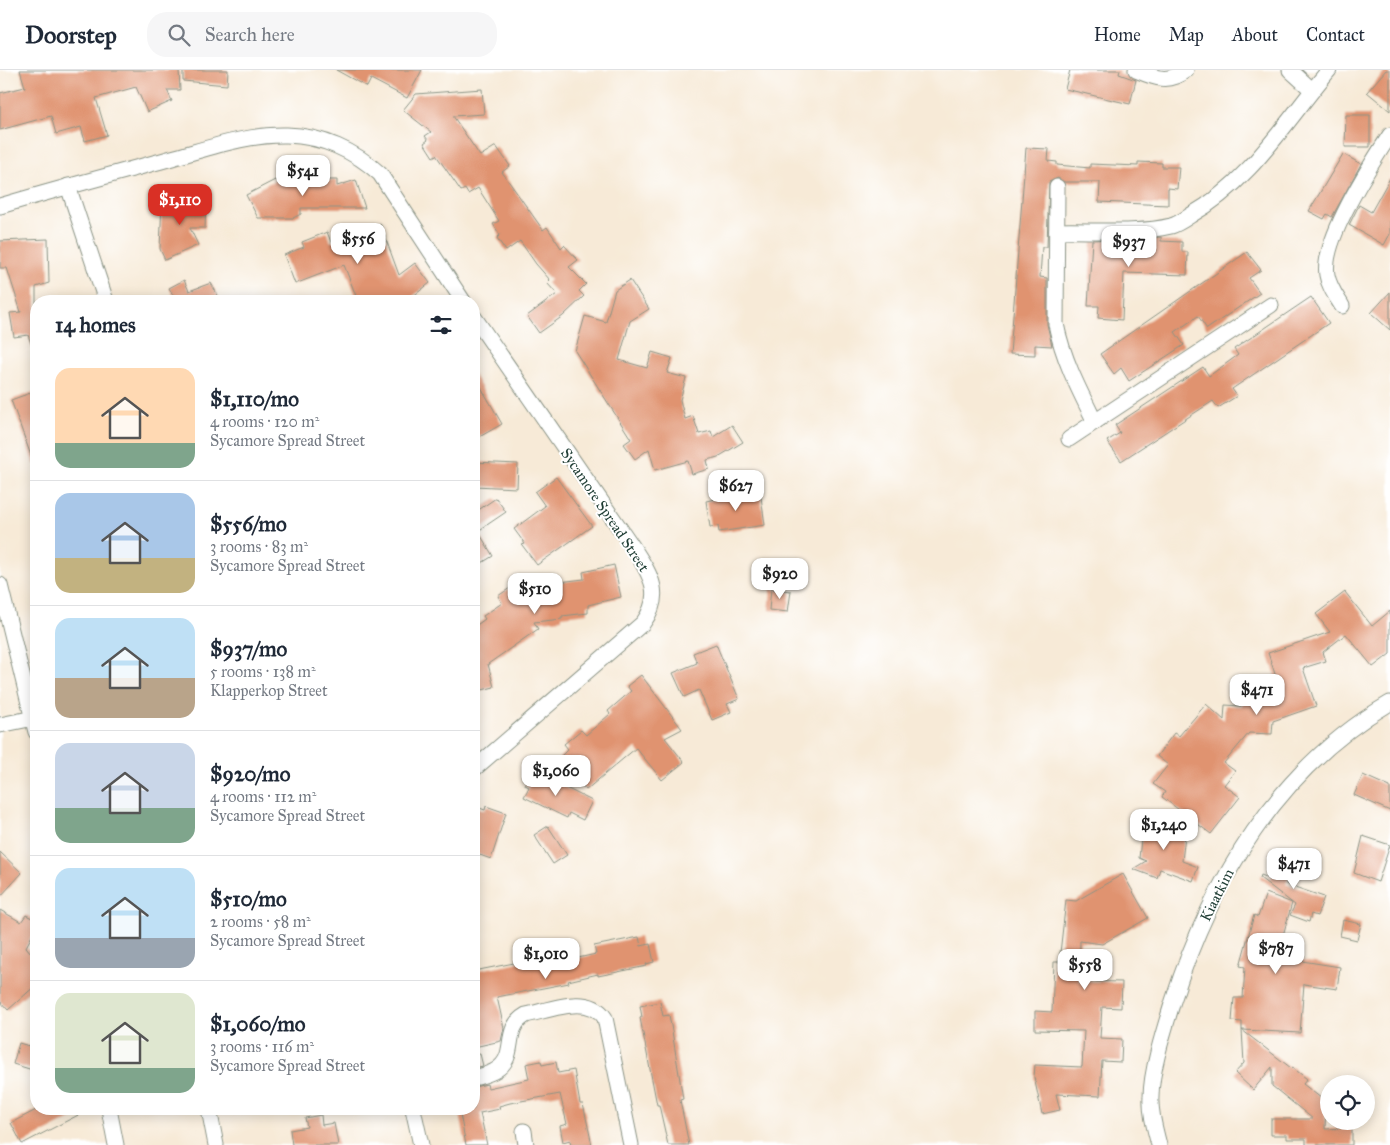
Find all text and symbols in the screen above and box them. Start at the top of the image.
search box [147,12,497,57]
text: Doorstep [25,20,117,50]
icon: search [165,21,193,49]
text: Search here [205,23,295,46]
text: Home [1094,24,1141,46]
text: Map [1169,24,1204,46]
text: About [1232,24,1278,46]
text: Contact [1306,24,1365,46]
pin: $541 [273,154,333,197]
text: $541 [287,161,319,180]
pin: $1,110 [139,184,221,226]
text: $1,110 [159,190,201,209]
pin: $556 [328,222,388,265]
pin: $937 [1099,226,1159,268]
text: $556 [342,229,374,248]
text: $937 [1112,232,1146,251]
icon: filters [427,311,455,339]
text: 14 homes [55,312,136,338]
text: $1,110/mo [210,386,299,412]
icon: home [95,388,155,448]
text: 4 rooms · 120 m² [210,412,319,431]
text: Sycamore Spread Street [210,431,365,450]
street label: Sycamore Spread Street [557,445,654,576]
pin: $627 [706,470,766,512]
text: $627 [719,476,753,495]
text: $556/mo [210,511,287,537]
icon: home [95,513,155,573]
text: 3 rooms · 83 m² [210,537,308,556]
text: Sycamore Spread Street [210,556,365,575]
pin: $920 [750,558,810,600]
text: $920 [762,564,798,583]
pin: $510 [505,572,565,615]
text: $510 [519,579,551,598]
text: $937/mo [210,636,287,662]
icon: home [95,638,155,698]
text: 5 rooms · 138 m² [210,662,316,681]
pin: $471 [1227,674,1287,716]
text: $471 [1241,680,1273,699]
text: Klapperkop Street [210,681,328,700]
pin: $1,060 [515,754,597,797]
text: $920/mo [210,761,290,787]
text: $1,060 [533,761,579,780]
icon: home [95,763,155,823]
text: 4 rooms · 112 m² [210,787,316,806]
text: Sycamore Spread Street [210,806,365,825]
pin: $1,240 [1123,808,1205,851]
text: $1,240 [1141,815,1187,834]
pin: $471 [1264,848,1324,890]
text: $471 [1278,854,1310,873]
street label: Kiaatkim [1196,865,1238,924]
text: $510/mo [210,886,287,912]
icon: home [95,888,155,948]
text: 2 rooms · 58 m² [210,912,311,931]
text: Sycamore Spread Street [210,931,365,950]
pin: $787 [1246,932,1306,975]
pin: $1,010 [505,938,587,980]
text: $787 [1258,939,1294,958]
text: $1,010 [524,944,568,963]
pin: $558 [1055,948,1115,991]
text: $558 [1069,955,1101,974]
text: $1,060/mo [210,1011,306,1037]
icon: home [95,1013,155,1073]
text: 3 rooms · 116 m² [210,1037,314,1056]
text: Sycamore Spread Street [210,1056,365,1075]
map controls [1320,1075,1375,1130]
button: locate [1320,1075,1375,1130]

